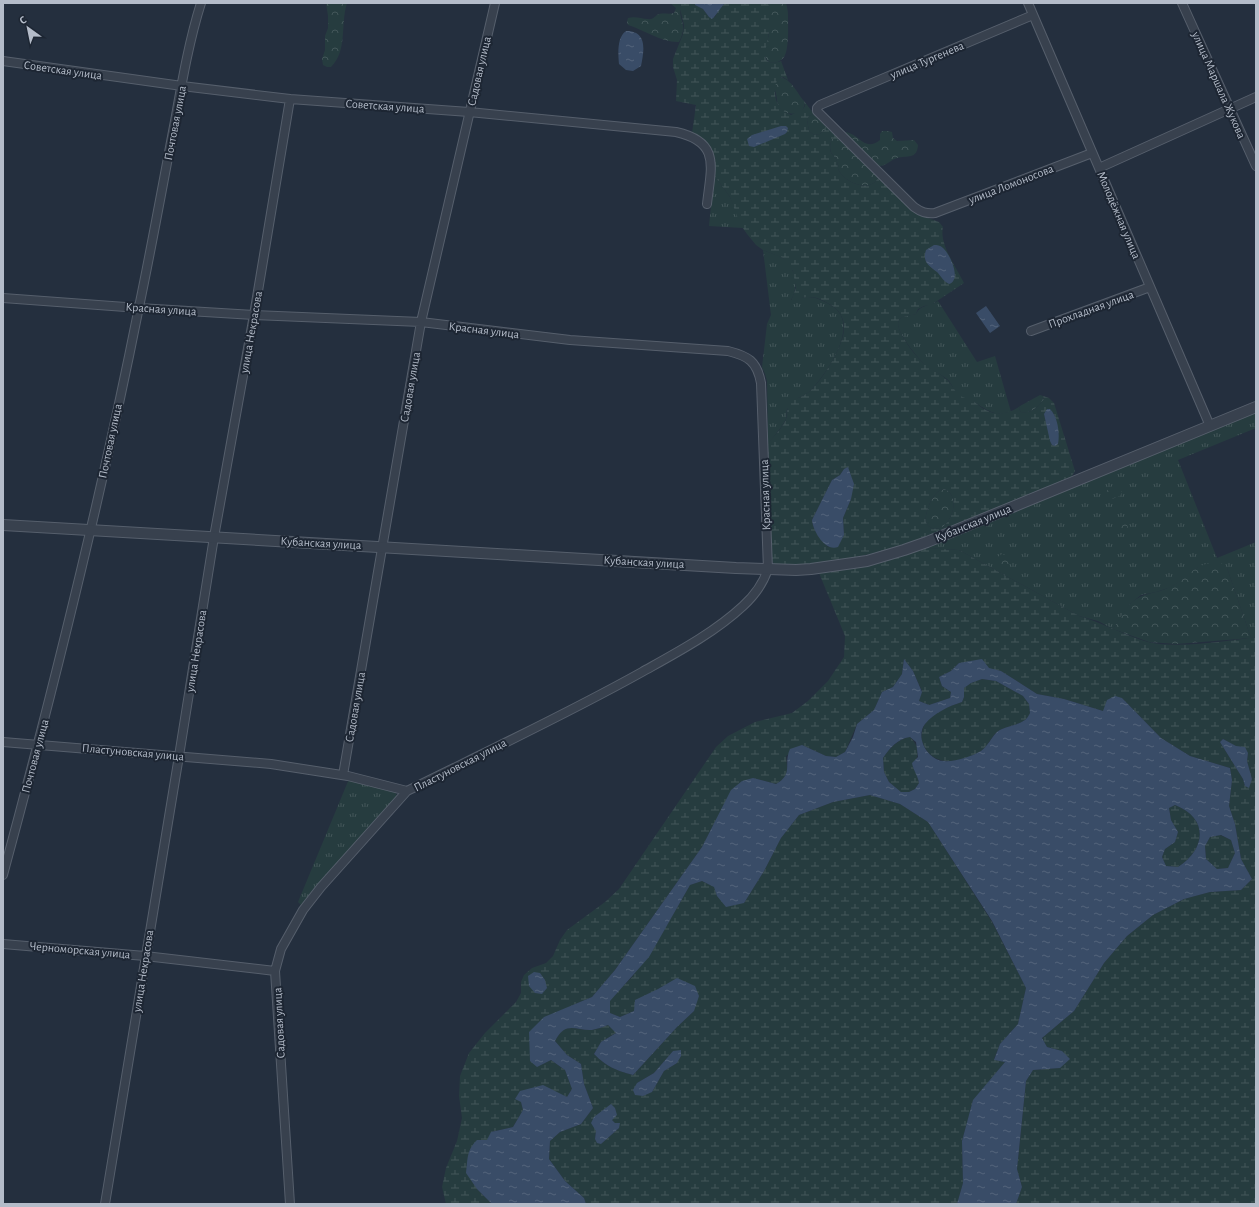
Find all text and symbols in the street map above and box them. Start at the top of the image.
north arrow [8,8,48,48]
text: С [17,14,28,26]
street label: улица Маршала Жукова [1189,29,1248,141]
street label: Садовая улица [465,35,494,107]
street label: улица Тургенева [887,39,967,82]
street label: Советская улица [23,59,103,82]
street label: Почтовая улица [162,84,189,162]
street label: Советская улица [345,97,425,116]
street label: улица Ломоносова [966,162,1056,207]
street label: Молодёжная улица [1094,169,1143,261]
street label: Прохладная улица [1047,288,1136,331]
street label: улица Некрасова [238,290,265,375]
street label: Красная улица [125,301,197,318]
street label: Красная улица [448,320,521,341]
street label: Садовая улица [398,350,423,423]
street label: Почтовая улица [96,402,125,480]
street label: Красная улица [758,459,773,531]
street label: Кубанская улица [933,502,1014,545]
street label: Кубанская улица [280,535,362,552]
street label: Кубанская улица [603,554,685,571]
street label: улица Некрасова [183,609,209,694]
street label: Садовая улица [343,670,368,743]
street label: Почтовая улица [19,717,52,794]
street label: Пластуновская улица [412,736,509,795]
street label: Пластуновская улица [81,742,185,763]
street label: улица Некрасова [130,929,156,1014]
street label: Черноморская улица [29,940,131,961]
street label: Садовая улица [271,987,288,1059]

